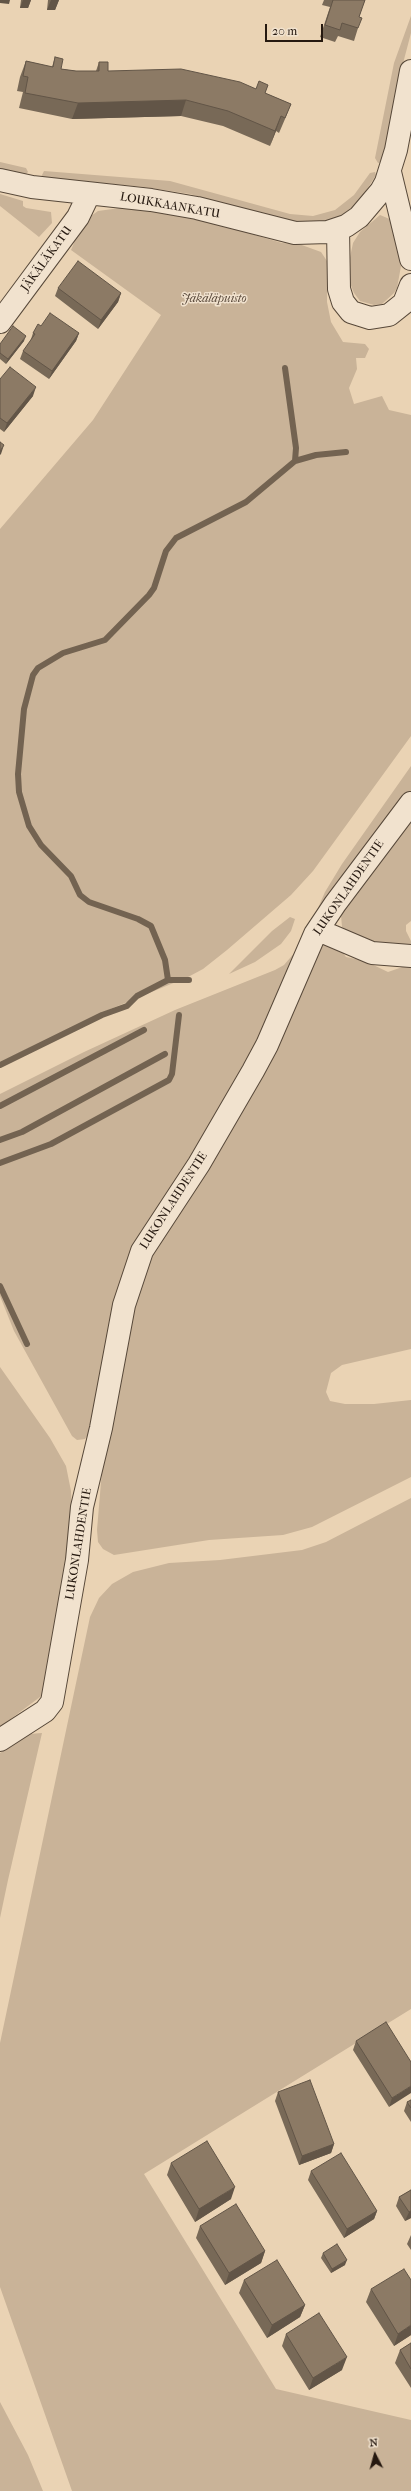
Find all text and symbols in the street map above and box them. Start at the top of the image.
scale bar [267,16,325,42]
text: 20 m [272,24,297,38]
street label: LOUKKAANKATU [119,190,221,222]
street label: JÄKÄLÄKATU [18,223,76,295]
park label: Jäkäläpuisto [182,292,246,306]
street label: LUKONLAHDENTIE [311,837,387,939]
street label: LUKONLAHDENTIE [137,1150,211,1252]
street label: LUKONLAHDENTIE [63,1487,95,1601]
north arrow [355,2435,395,2475]
text: N [369,2436,379,2449]

